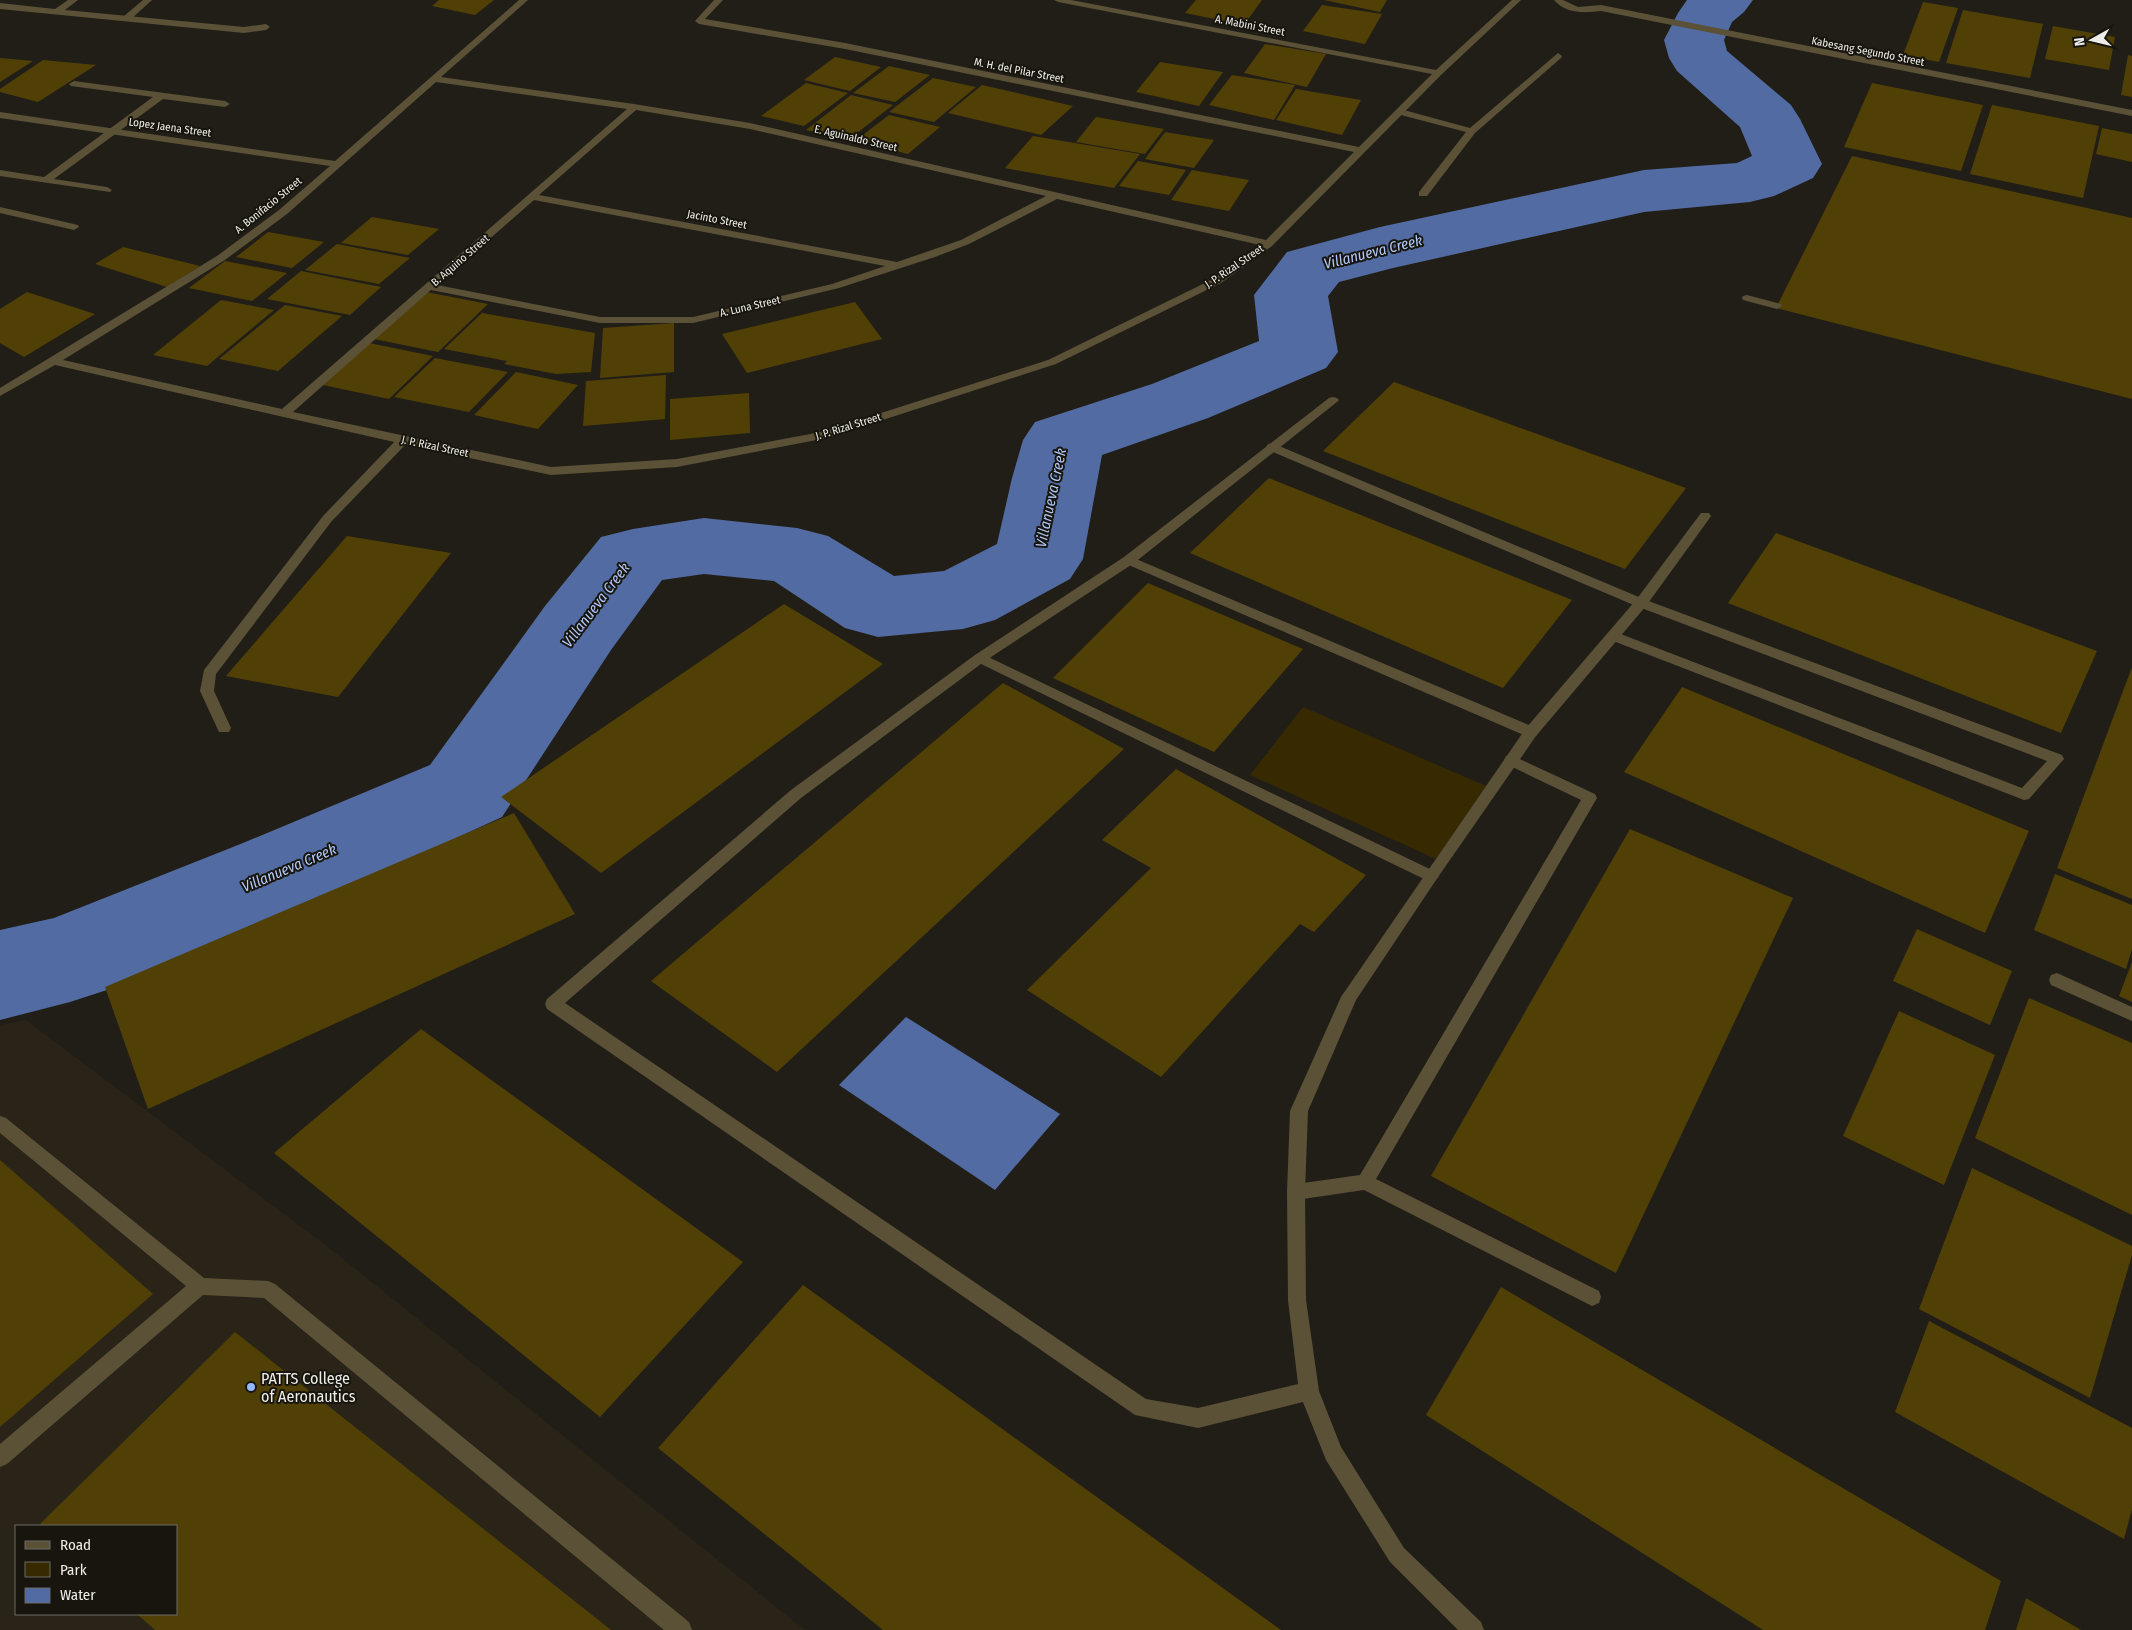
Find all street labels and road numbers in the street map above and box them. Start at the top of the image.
street label: A. Mabini Street [1214,12,1286,39]
street label: Kabesang Segundo Street [1810,34,1926,69]
street label: M. H. del Pilar Street [973,55,1065,86]
street label: Lopez Jaena Street [128,115,212,140]
street label: E. Aguinaldo Street [813,123,899,154]
street label: A. Bonifacio Street [232,174,305,236]
street label: Jacinto Street [686,207,748,232]
street label: B. Aquino Street [429,231,492,289]
street label: J. P. Rizal Street [1202,242,1266,291]
street label: A. Luna Street [718,293,782,320]
street label: J. P. Rizal Street [814,410,883,443]
street label: J. P. Rizal Street [400,433,470,460]

